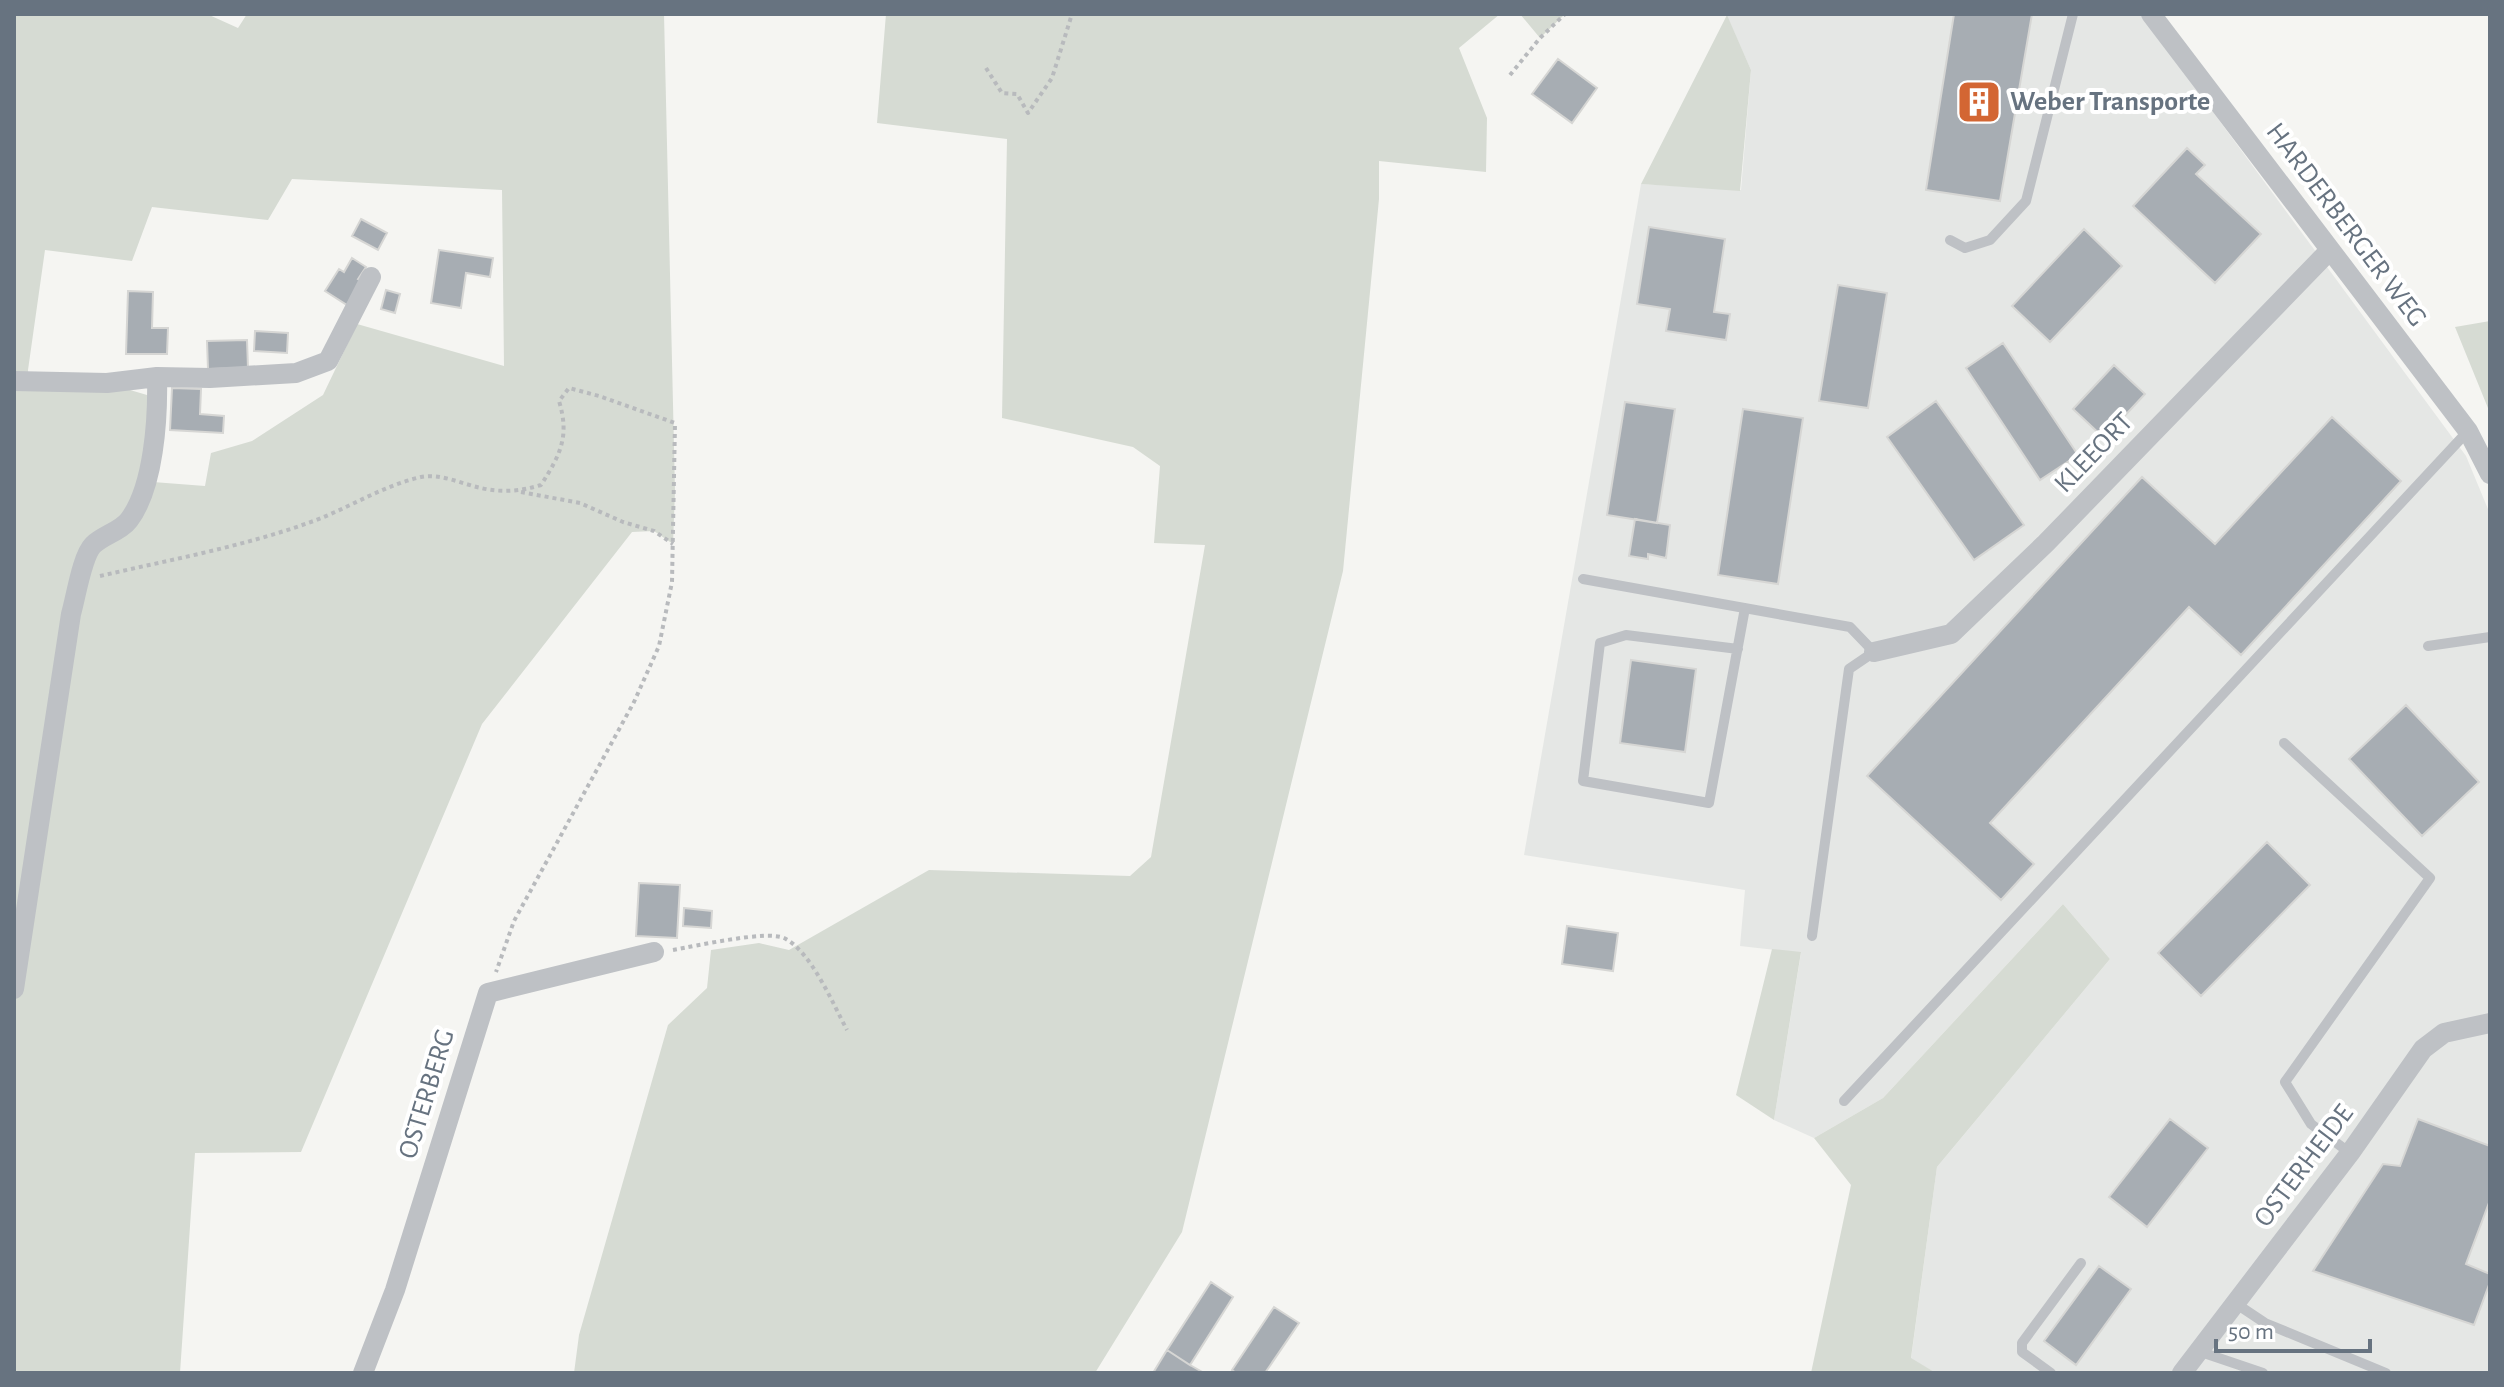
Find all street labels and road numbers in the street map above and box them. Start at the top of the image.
street label: HARDERBERGER WEG [2260,118,2432,332]
street label: KLEEORT [2049,407,2139,499]
street label: OSTERBERG [394,1026,460,1162]
street label: OSTERHEIDE [2249,1100,2359,1232]

